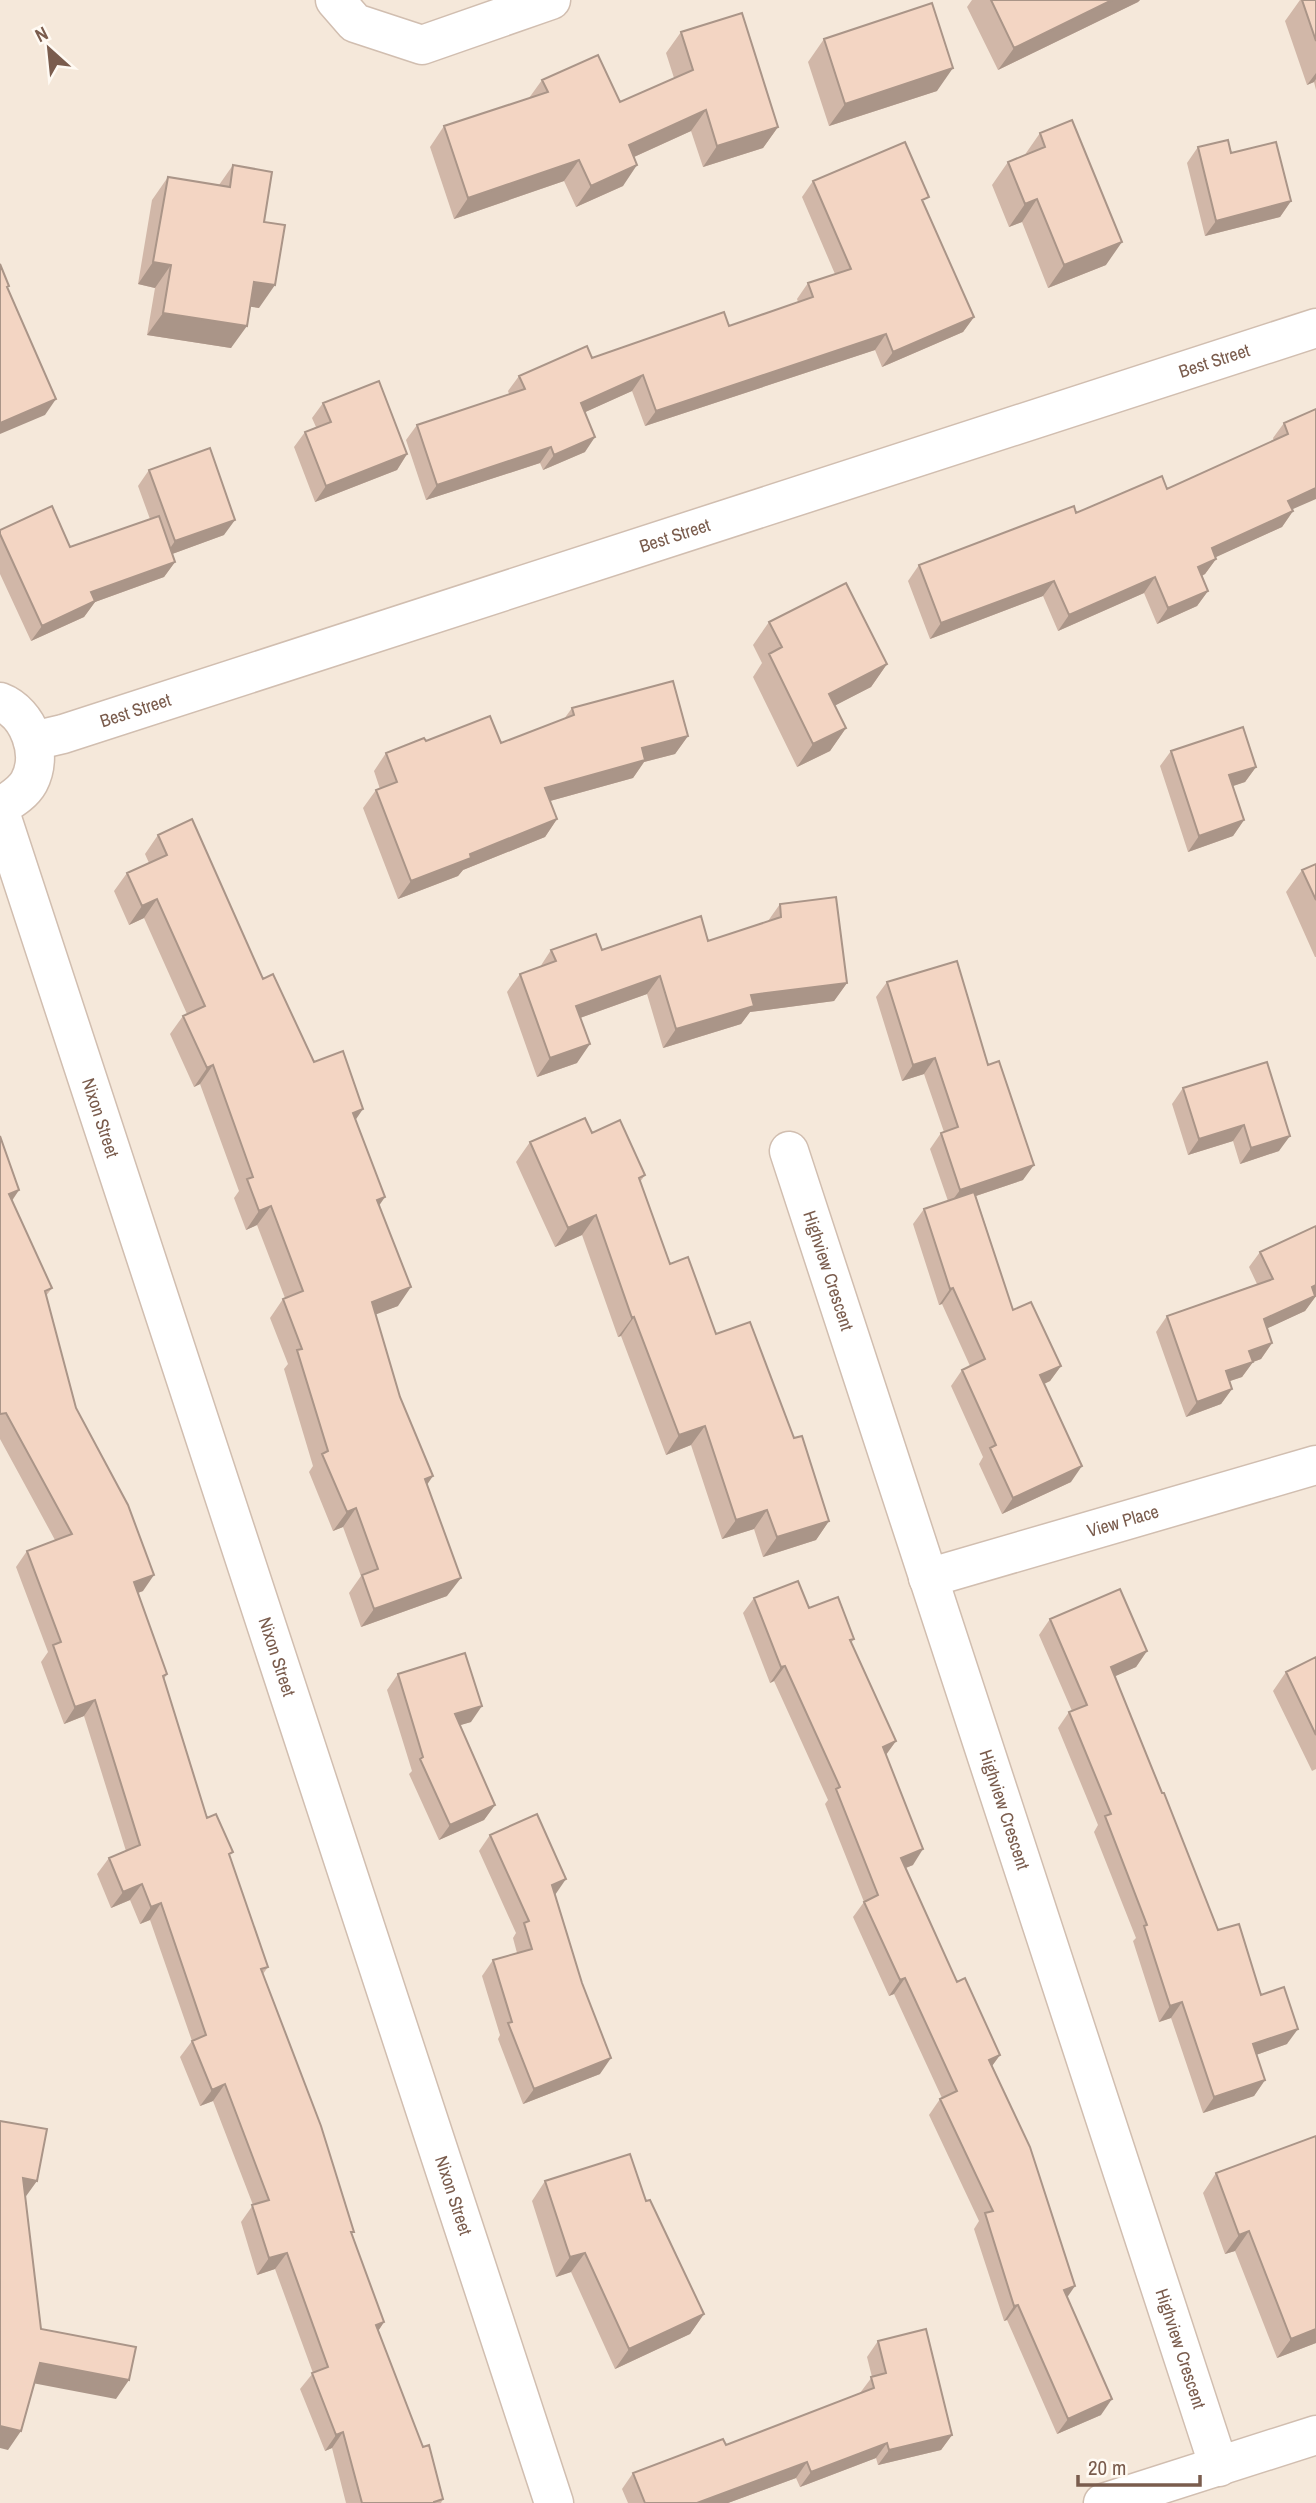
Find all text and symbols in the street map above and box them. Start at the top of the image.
north arrow [14,14,84,84]
text: N [30,20,52,48]
street label: Best Street [1175,337,1253,384]
street label: Best Street [636,512,713,558]
street label: Best Street [97,687,174,733]
street label: Nixon Street [76,1075,125,1161]
street label: Highview Crescent [797,1207,860,1334]
street label: View Place [1084,1498,1162,1543]
street label: Nixon Street [253,1614,302,1700]
street label: Highview Crescent [973,1746,1036,1873]
street label: Nixon Street [429,2153,478,2238]
street label: Highview Crescent [1150,2285,1212,2412]
scale bar [1078,2444,1200,2488]
text: 20 m [1088,2453,1126,2482]

